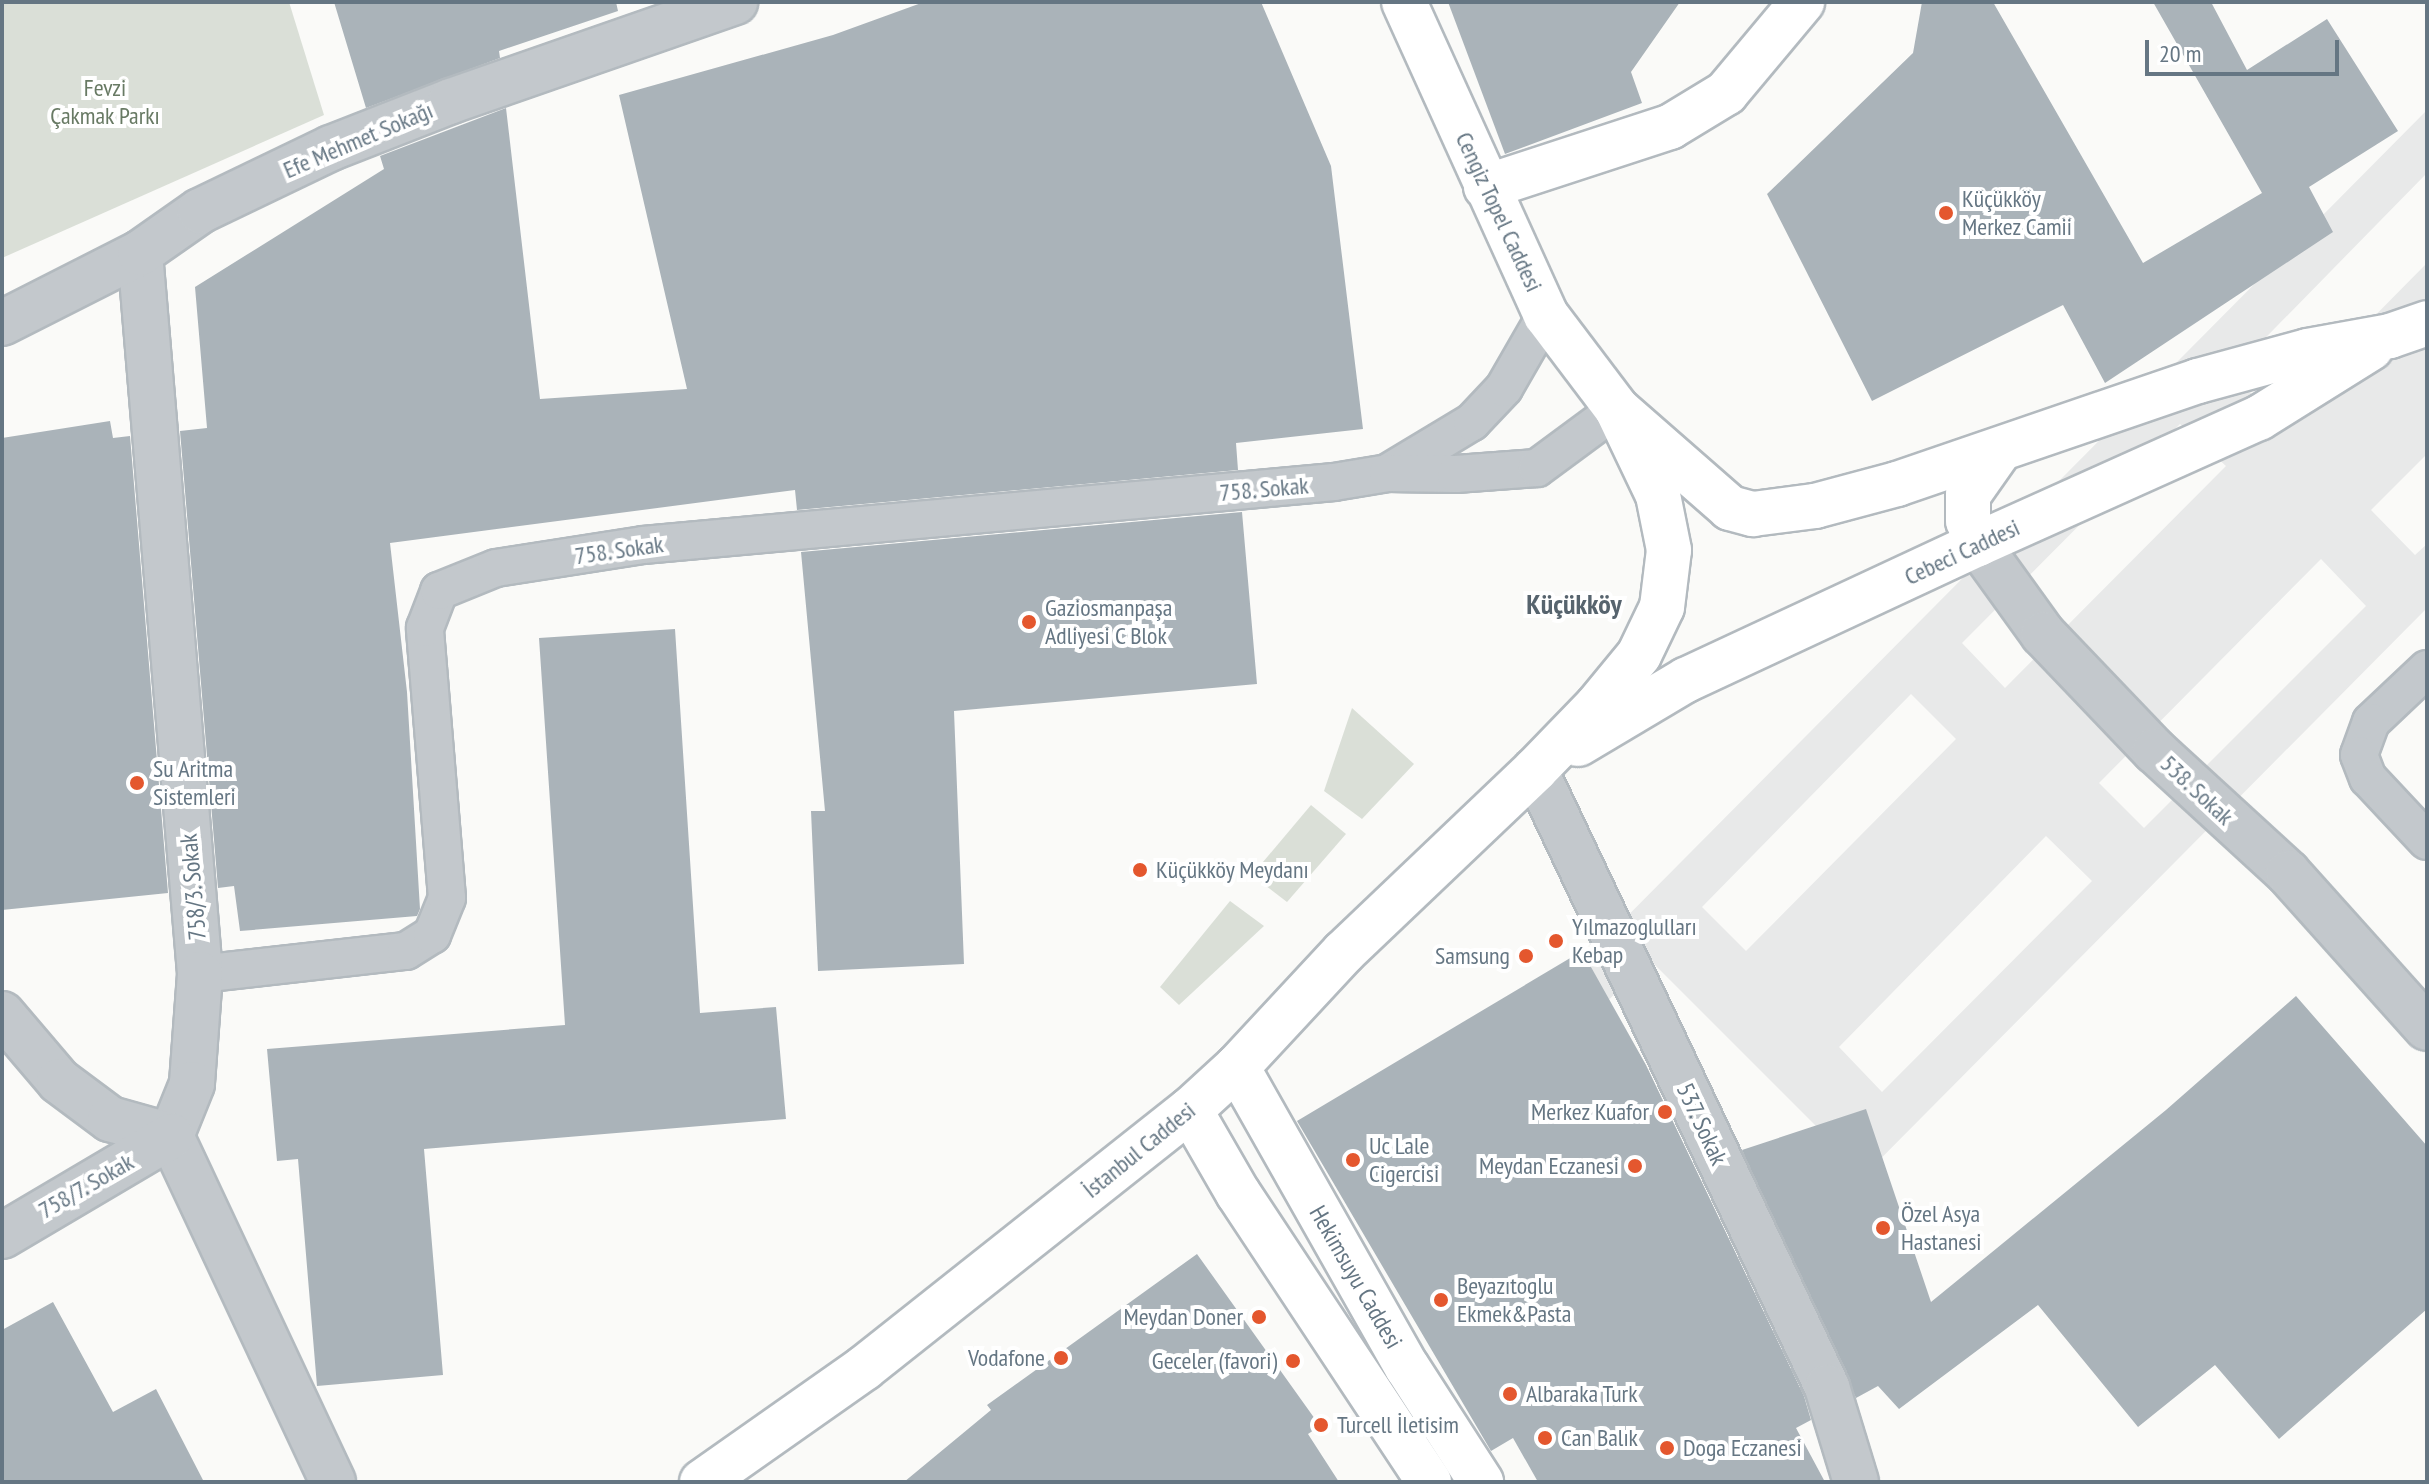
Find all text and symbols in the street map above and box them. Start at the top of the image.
scale bar [2149,24,2343,74]
text: 20 m [2159,38,2201,69]
park label: Fevzi Çakmak Parkı [50,74,160,130]
street label: Efe Mehmet Sokağı [279,96,437,184]
street label: Cengiz Topel Caddesi [1449,127,1549,297]
place label: Küçükköy Merkez Camii [1962,185,2073,241]
marker: Küçükköy Merkez Camii [1937,204,1955,222]
street label: 758. Sokak [1218,471,1310,507]
street label: Cebeci Caddesi [1900,513,2024,591]
street label: 758. Sokak [572,529,666,571]
district label: Küçükköy [1526,587,1622,621]
place label: Gaziosmanpaşa Adliyesi C Blok [1045,594,1172,650]
marker: Gaziosmanpaşa Adliyesi C Blok [1020,613,1038,631]
street label: 538. Sokak [2154,749,2240,831]
place label: Su Aritma Sistemleri [153,755,236,811]
marker: Su Aritma Sistemleri [128,774,146,792]
street label: 758/3. Sokak [174,832,212,942]
place label: Küçükköy Meydanı [1156,856,1309,884]
marker: Küçükköy Meydanı [1131,861,1149,879]
place label: Yılmazoglulları Kebap [1572,913,1697,969]
marker: Yılmazoglulları Kebap [1547,932,1565,950]
place label: Samsung [1435,942,1510,970]
marker: Samsung [1517,947,1535,965]
street label: 537. Sokak [1670,1078,1734,1170]
street label: İstanbul Caddesi [1077,1096,1201,1204]
place label: Merkez Kuafor [1530,1098,1649,1126]
marker: Merkez Kuafor [1656,1103,1674,1121]
place label: Uc Lale Cigercisi [1369,1132,1439,1188]
street label: 758/7. Sokak [33,1147,139,1225]
marker: Uc Lale Cigercisi [1344,1151,1362,1169]
place label: Meydan Eczanesi [1479,1152,1619,1180]
marker: Meydan Eczanesi [1626,1157,1644,1175]
street label: Hekimsuyu Caddesi [1303,1200,1409,1354]
place label: Özel Asya Hastanesi [1901,1200,1982,1256]
marker: Özel Asya Hastanesi [1872,1217,1894,1239]
place label: Beyazıtoglu Ekmek&Pasta [1457,1272,1571,1328]
marker: Beyazıtoglu Ekmek&Pasta [1432,1291,1450,1309]
place label: Meydan Doner [1124,1303,1243,1331]
marker: Meydan Doner [1250,1308,1268,1326]
place label: Vodafone [968,1344,1045,1372]
place label: Geceler (favori) [1152,1347,1277,1375]
marker: Vodafone [1052,1349,1070,1367]
marker: Geceler (favori) [1284,1352,1302,1370]
place label: Albaraka Turk [1526,1380,1638,1408]
marker: Albaraka Turk [1501,1385,1519,1403]
place label: Turcell İletisim [1337,1411,1459,1439]
marker: Turcell İletisim [1312,1416,1330,1434]
place label: Can Balık [1561,1424,1638,1452]
marker: Can Balık [1536,1429,1554,1447]
place label: Doga Eczanesi [1683,1434,1802,1462]
marker: Doga Eczanesi [1658,1439,1676,1457]

